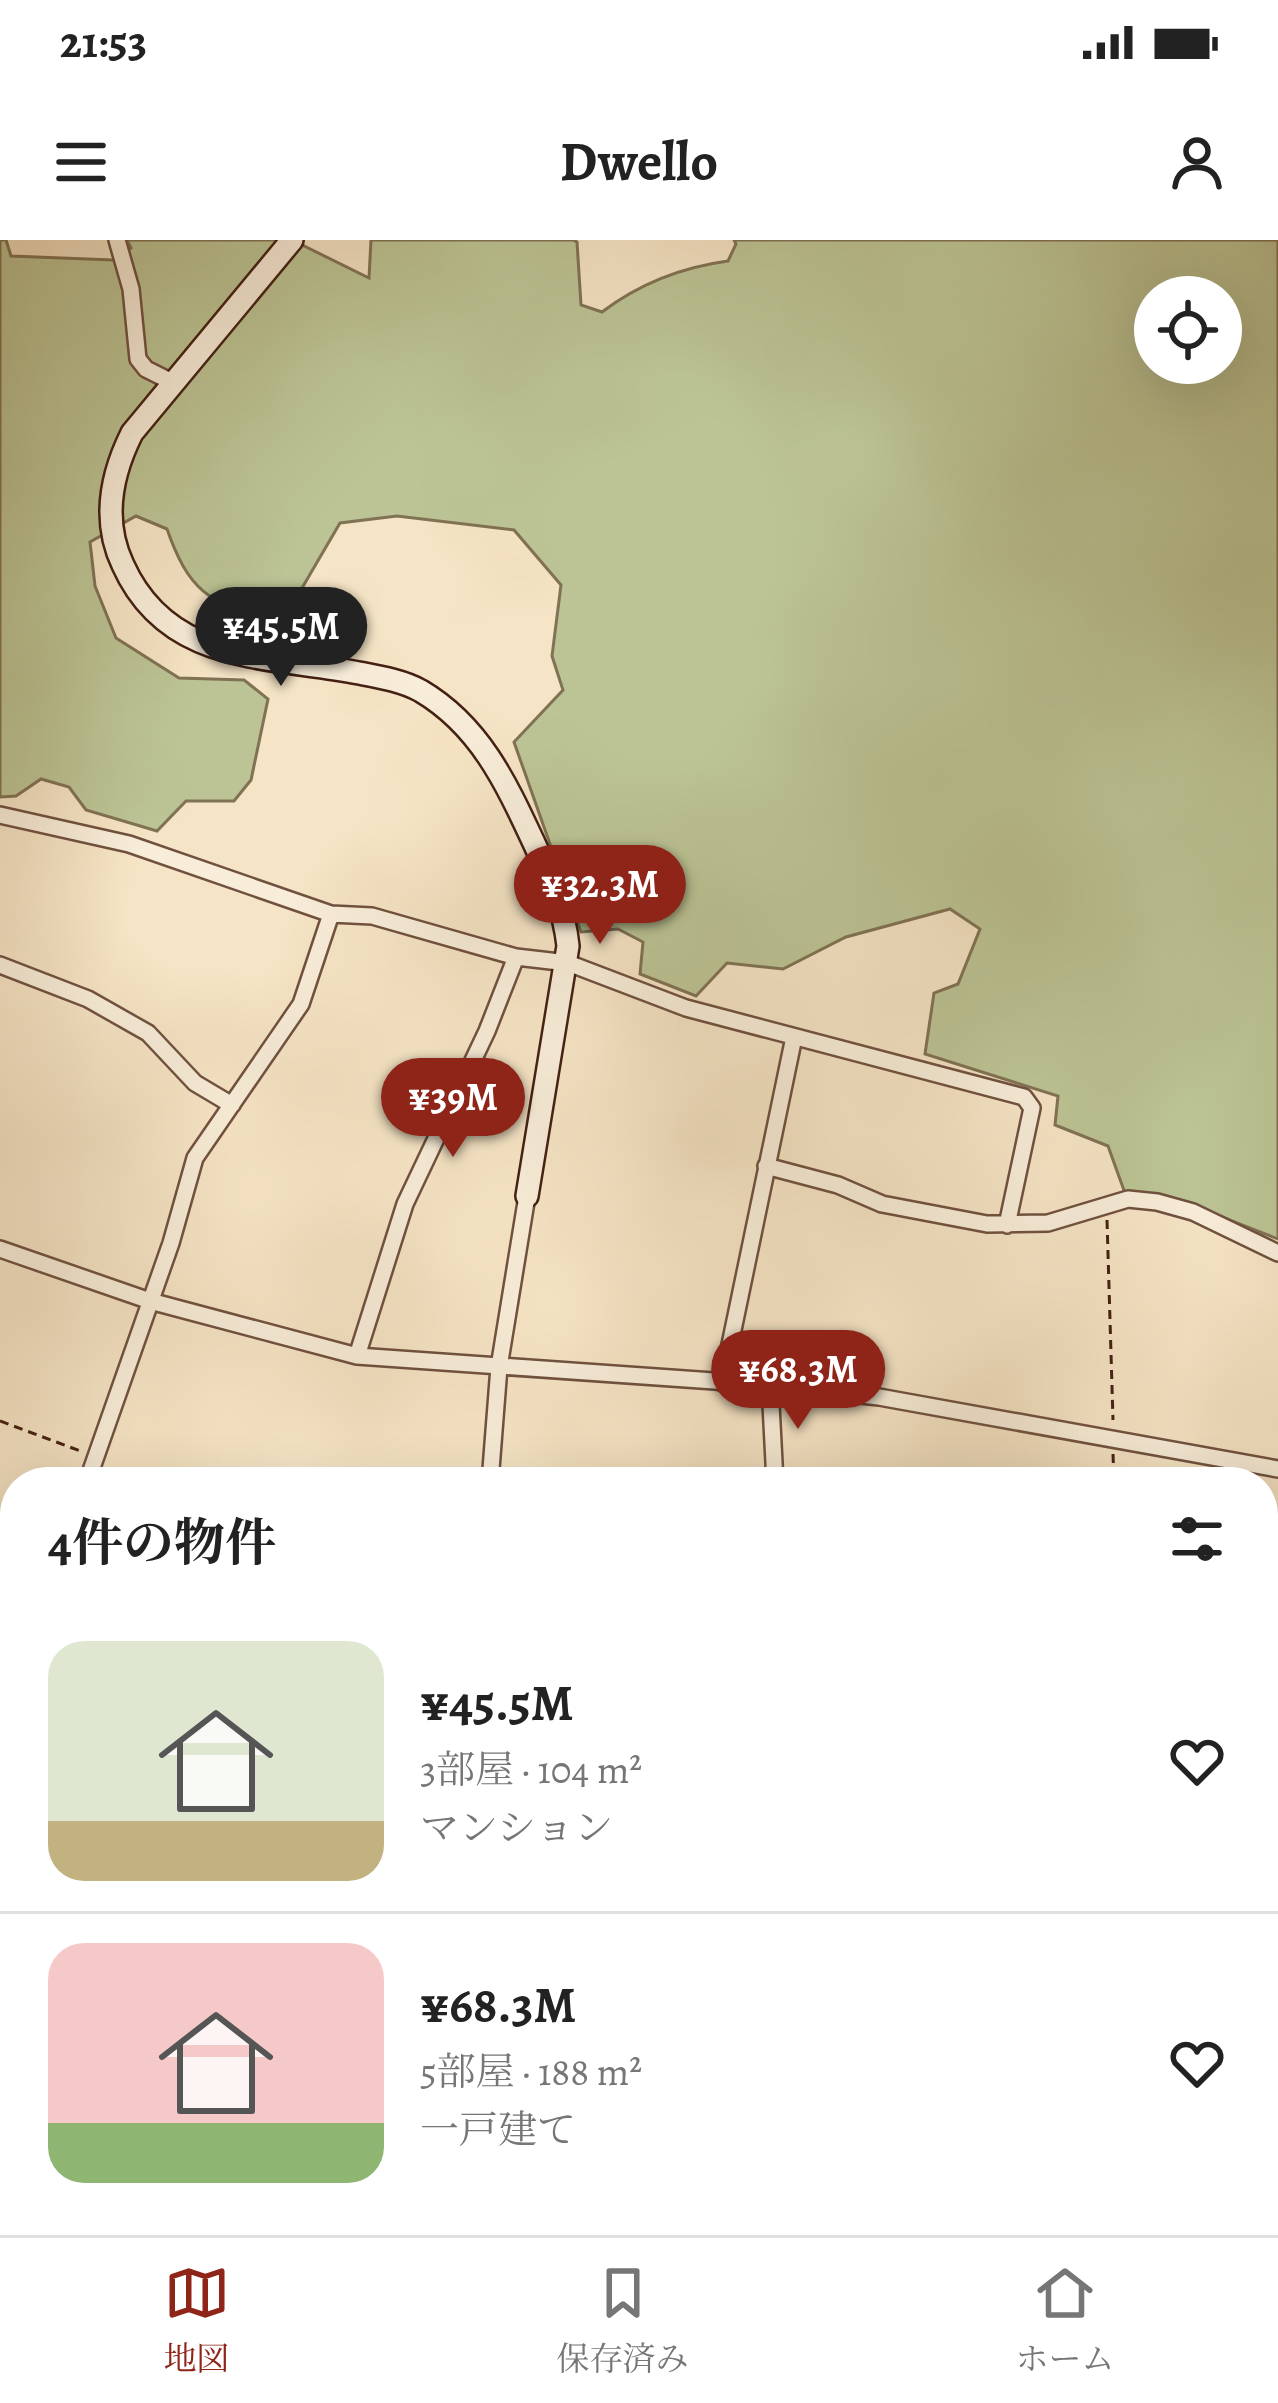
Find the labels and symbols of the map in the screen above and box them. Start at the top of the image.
pin: ¥45.5M [183,587,379,689]
pin: ¥32.3M [502,845,698,947]
pin: ¥39M [382,1058,524,1160]
pin: ¥68.3M [700,1330,896,1432]

